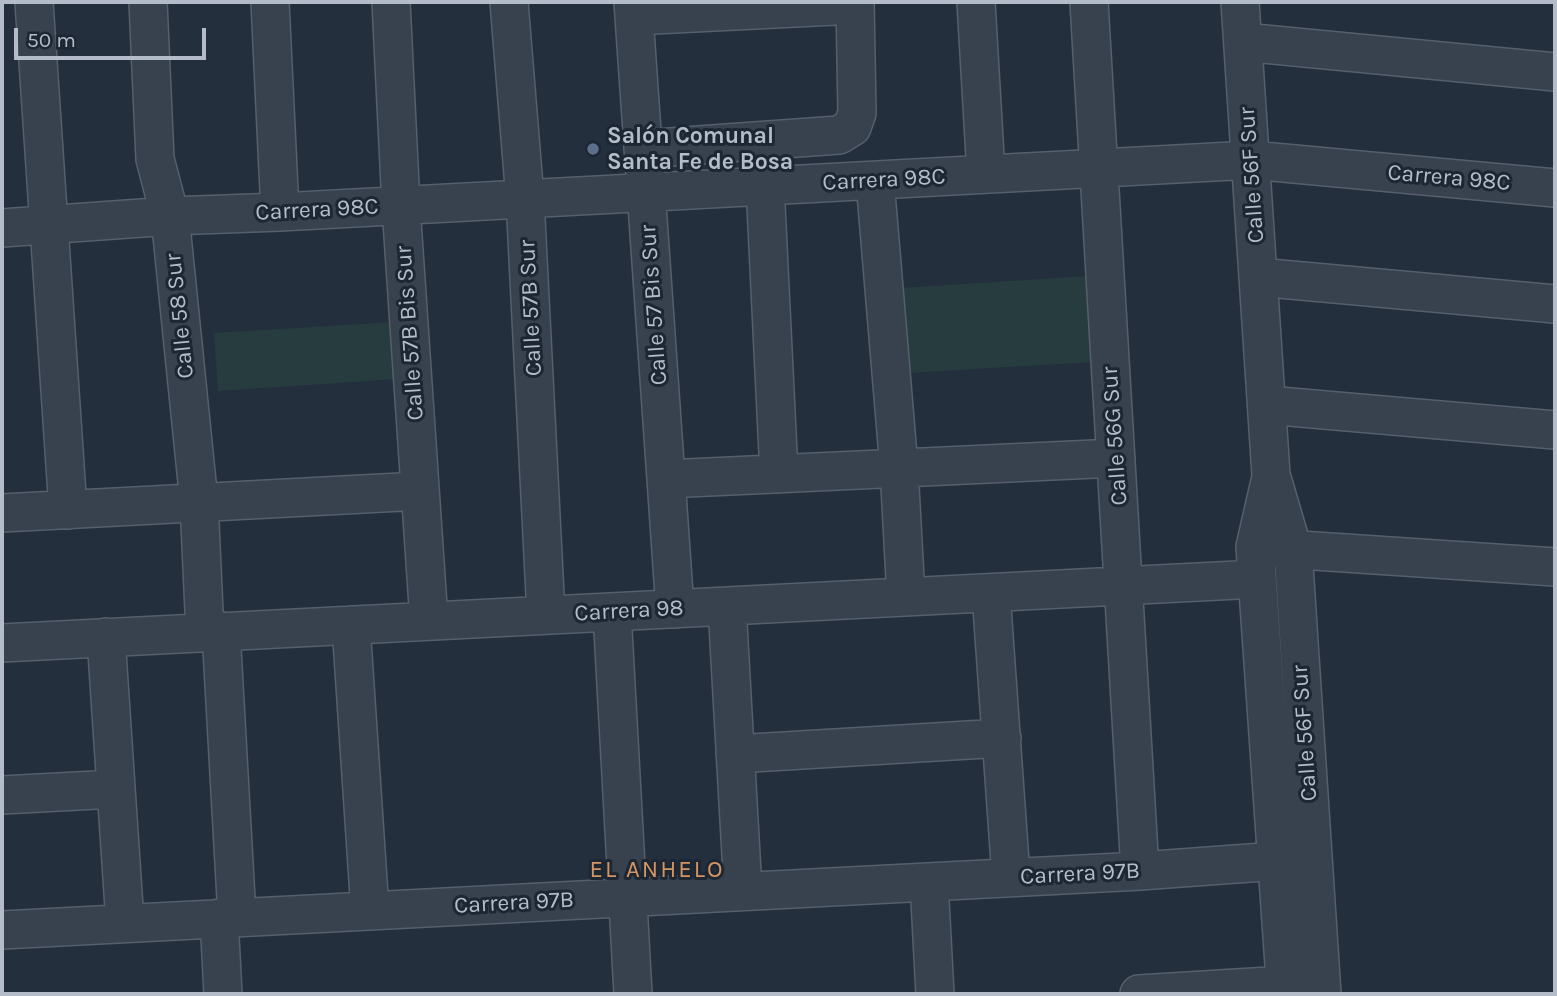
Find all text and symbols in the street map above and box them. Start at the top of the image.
scale bar [18,14,210,58]
text: 50 m [27,28,76,52]
street label: Calle 56F Sur [1233,106,1271,244]
place label: Salón Comunal Santa Fe de Bosa [607,122,793,176]
marker: Salón Comunal Santa Fe de Bosa [585,141,601,157]
street label: Carrera 98C [1386,159,1512,197]
street label: Carrera 98C [822,163,946,197]
street label: Carrera 98C [255,193,379,227]
street label: Calle 57 Bis Sur [635,224,673,386]
street label: Calle 57B Sur [514,239,548,377]
street label: Calle 57B Bis Sur [390,245,430,421]
street label: Calle 58 Sur [160,252,200,380]
street label: Calle 56G Sur [1096,365,1134,507]
street label: Carrera 98 [574,594,684,628]
street label: Calle 56F Sur [1286,664,1324,802]
district label: EL ANHELO [591,856,723,884]
street label: Carrera 97B [1019,857,1141,891]
street label: Carrera 97B [453,886,575,920]

